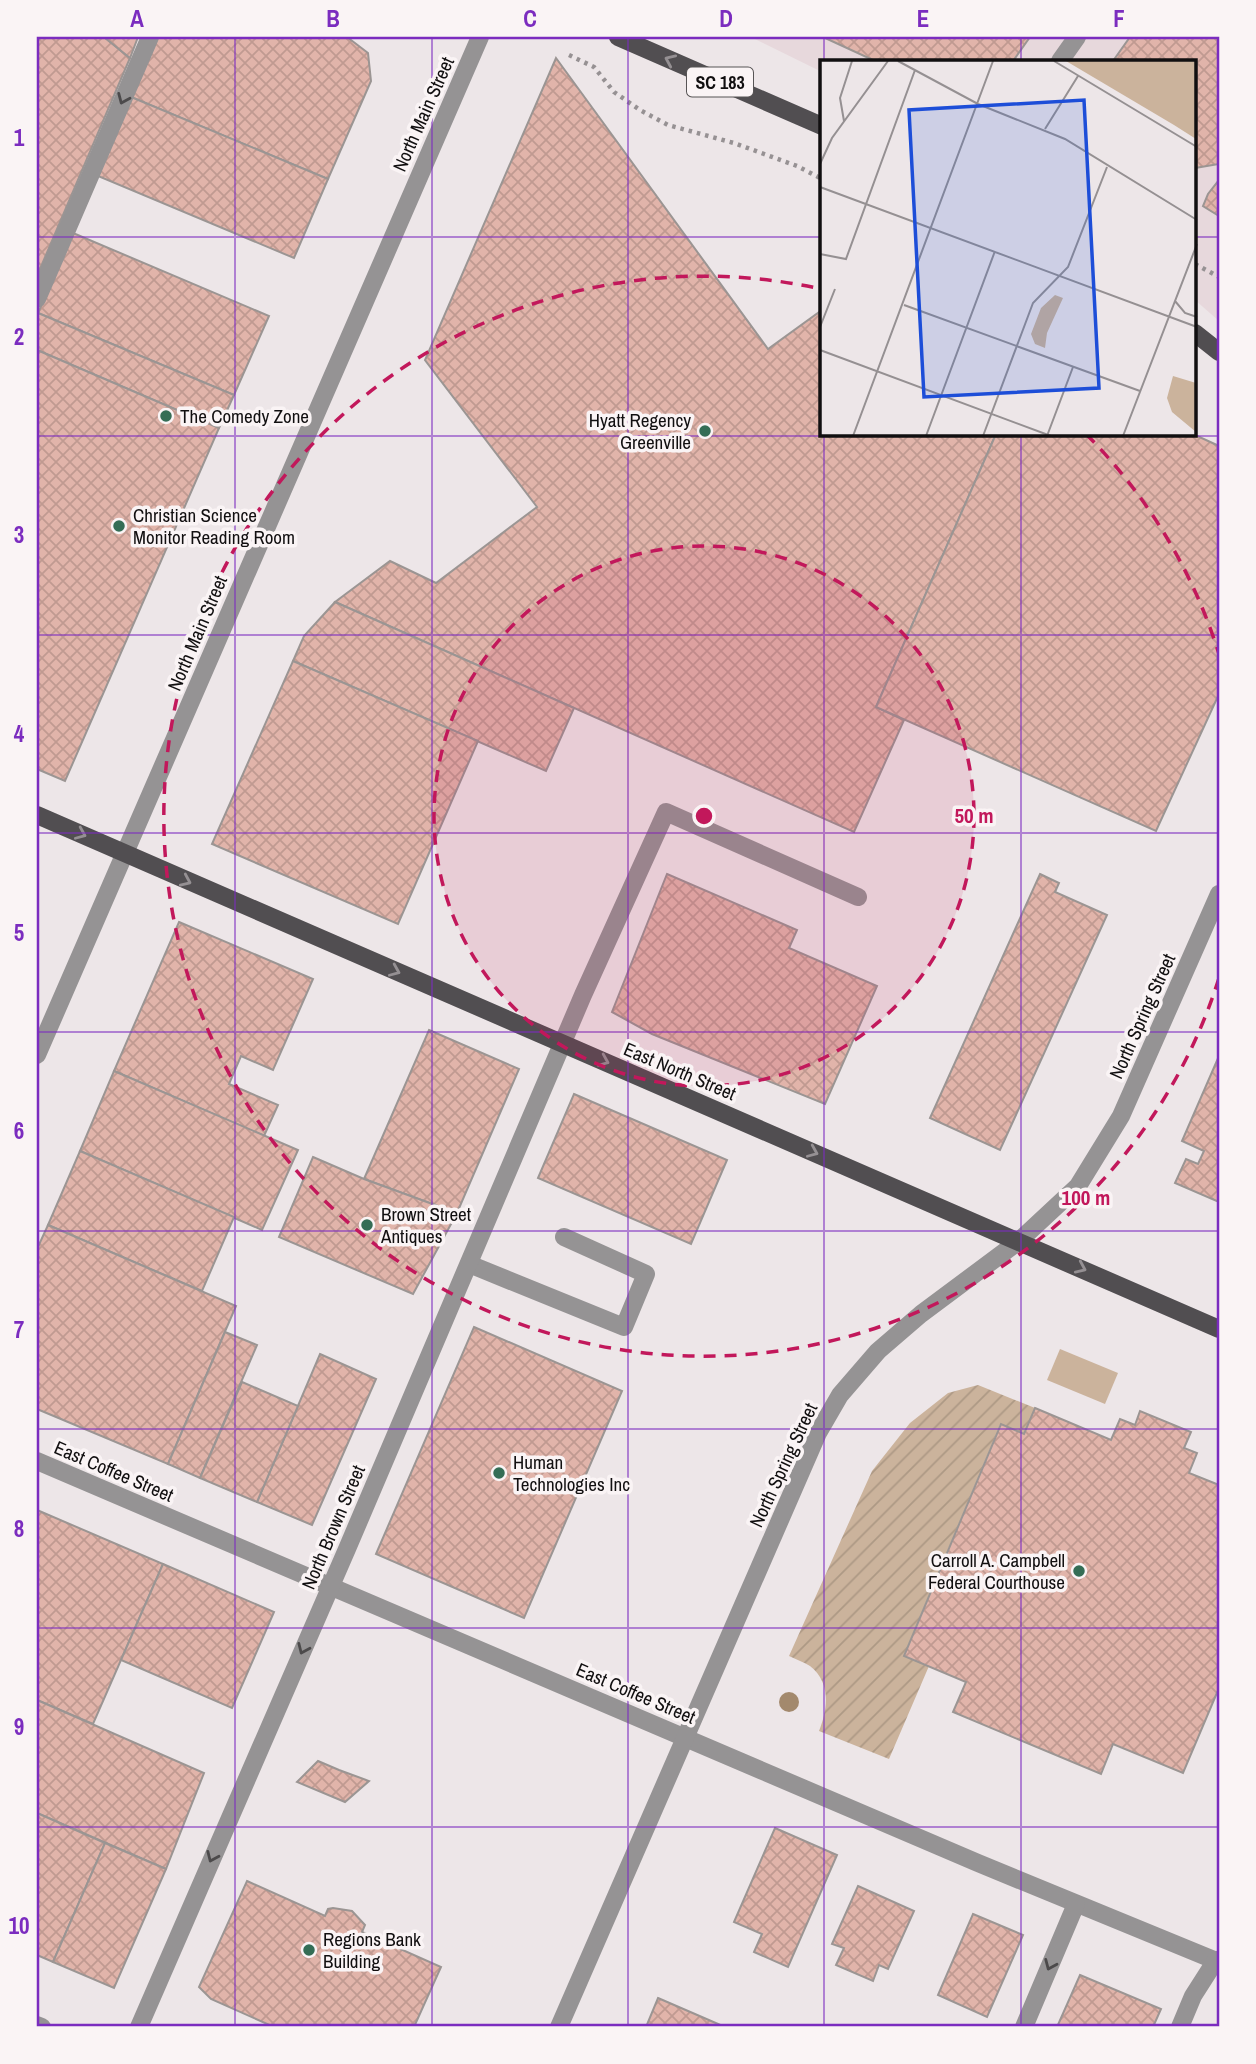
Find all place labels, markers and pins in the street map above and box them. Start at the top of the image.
place label: The Comedy Zone [180,403,309,429]
place label: Hyatt Regency Greenville [589,407,691,455]
marker: The Comedy Zone [158,408,174,424]
marker: Hyatt Regency Greenville [697,423,713,439]
place label: Christian Science Monitor Reading Room [133,502,295,550]
marker: Christian Science Monitor Reading Room [111,518,127,534]
centre of rings [692,804,716,828]
place label: Brown Street Antiques [380,1201,472,1249]
marker: Brown Street Antiques [359,1217,375,1233]
place label: Human Technologies Inc [513,1449,630,1497]
marker: Human Technologies Inc [491,1465,507,1481]
place label: Carroll A. Campbell Federal Courthouse [928,1547,1065,1595]
marker: Carroll A. Campbell Federal Courthouse [1071,1563,1087,1579]
place label: Regions Bank Building [323,1926,421,1974]
marker: Regions Bank Building [301,1942,317,1958]

